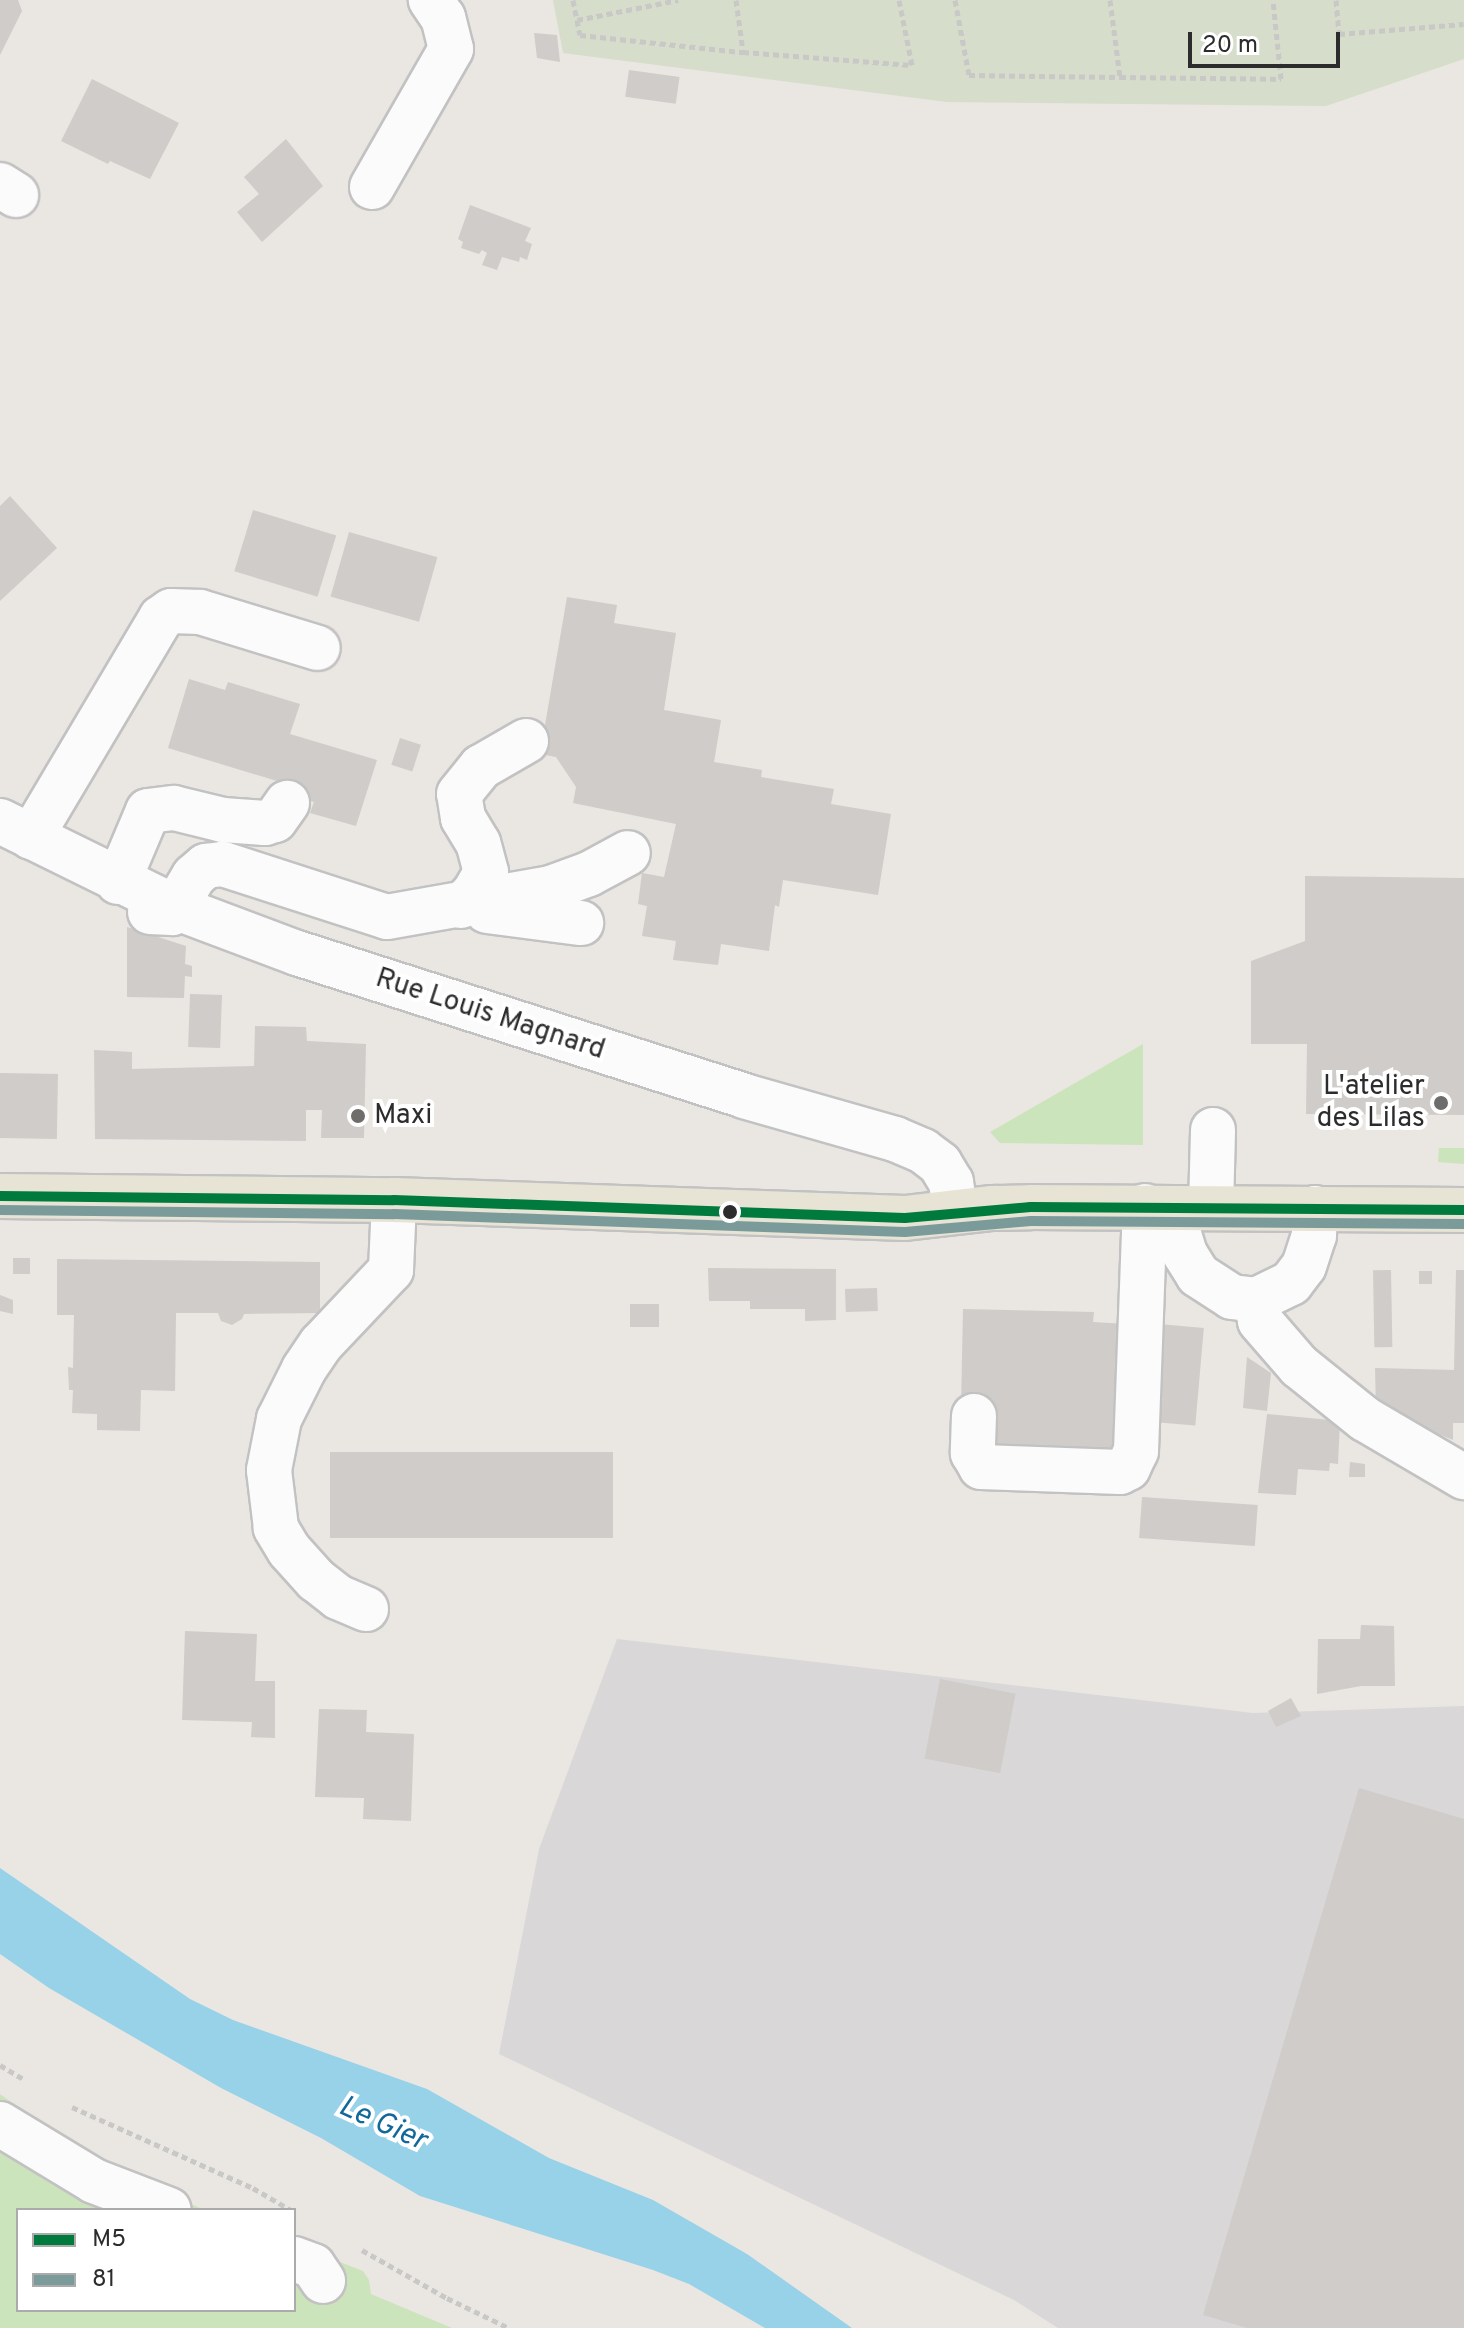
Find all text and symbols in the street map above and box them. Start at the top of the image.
scale bar [1192,16,1344,66]
text: 20 m [1202,31,1258,61]
street label: Rue Louis Magnard [371,962,609,1068]
place label: L'atelier des Lilas [1317,1070,1425,1136]
marker: L'atelier des Lilas [1432,1094,1450,1112]
place label: Maxi [374,1099,432,1133]
marker: Maxi [349,1107,367,1125]
unlabelled marker [722,1204,738,1220]
water label: Le Gier [332,2090,432,2160]
legend [16,2208,296,2312]
text: M5 [92,2225,126,2255]
text: 81 [92,2265,116,2295]

